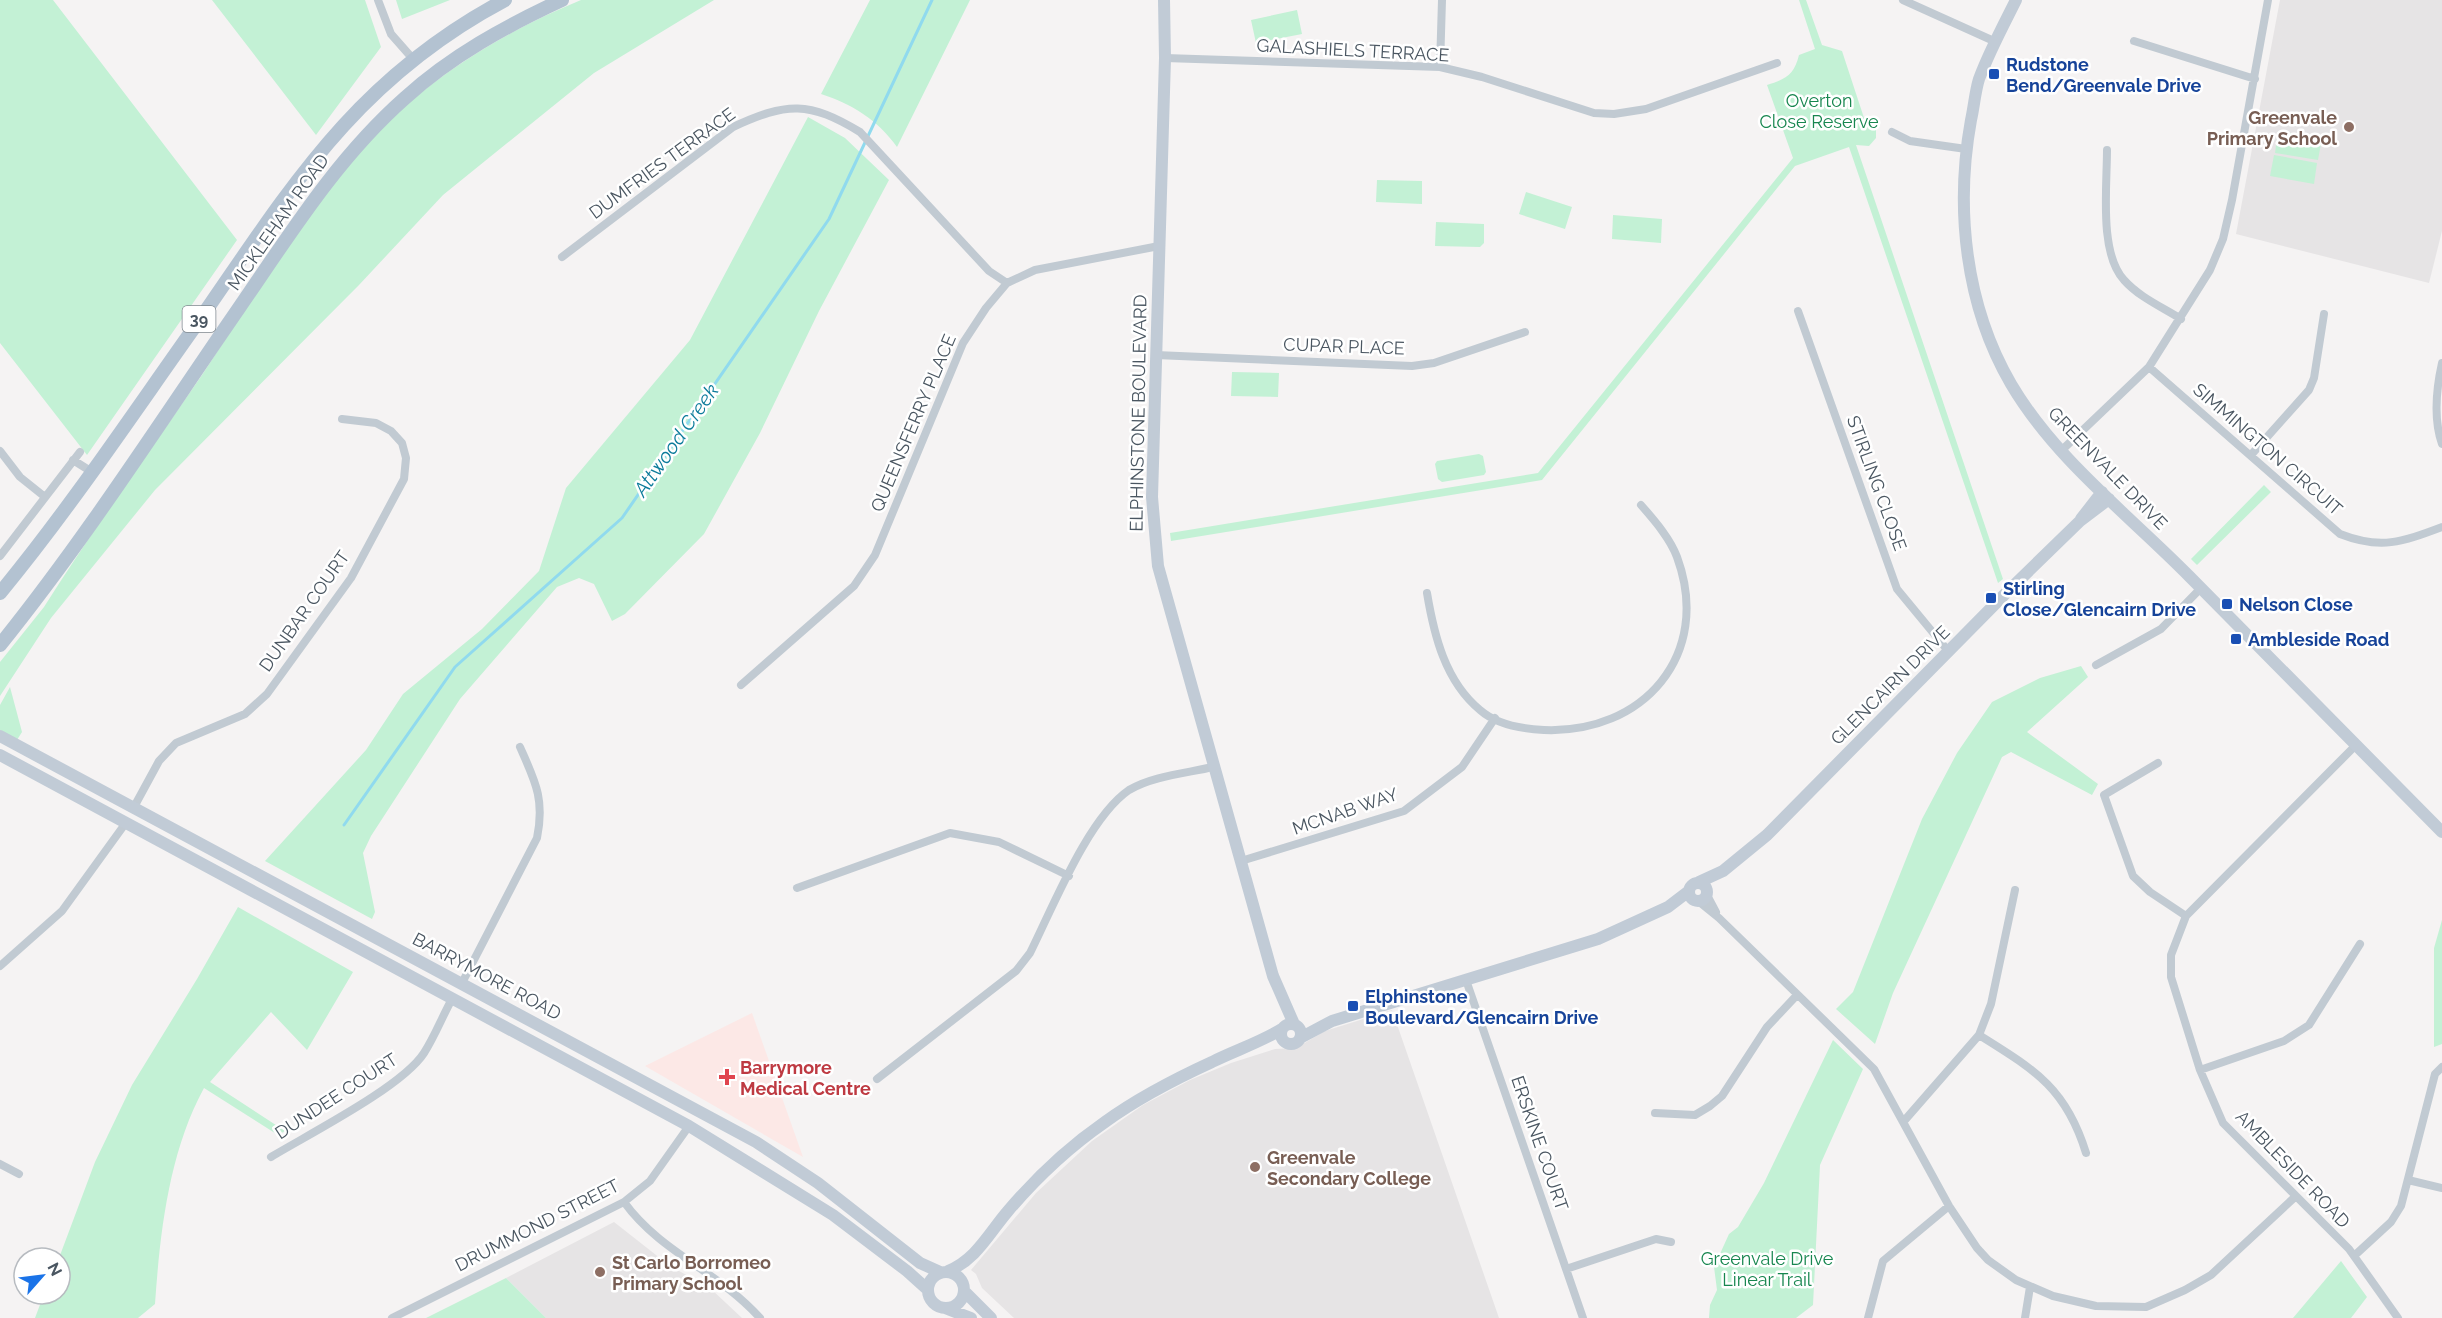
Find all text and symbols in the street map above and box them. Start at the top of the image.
street label: GALASHIELS TERRACE [1256,34,1450,66]
place label: Rudstone Bend/Greenvale Drive [2006,54,2201,96]
marker: Rudstone Bend/Greenvale Drive [1987,67,2001,81]
park label: Overton Close Reserve [1759,90,1879,132]
street label: DUMFRIES TERRACE [585,103,739,223]
place label: Greenvale Primary School [2207,107,2337,149]
marker: Greenvale Primary School [2342,120,2356,134]
street label: MICKLEHAM ROAD [223,150,333,294]
street label: ELPHINSTONE BOULEVARD [1125,294,1151,532]
road number: 39 [182,306,216,332]
street label: QUEENSFERRY PLACE [866,331,960,515]
street label: CUPAR PLACE [1283,333,1405,359]
water label: Attwood Creek [628,379,724,502]
street label: SIMMINGTON CIRCUIT [2189,379,2347,519]
street label: GREENVALE DRIVE [2044,402,2172,534]
street label: STIRLING CLOSE [1843,413,1911,553]
street label: DUNBAR COURT [255,547,353,675]
place label: Stirling Close/Glencairn Drive [2003,578,2196,620]
marker: Stirling Close/Glencairn Drive [1984,591,1998,605]
place label: Nelson Close [2239,594,2353,615]
marker: Nelson Close [2220,597,2234,611]
street label: GLENCAIRN DRIVE [1826,621,1954,749]
place label: Ambleside Road [2248,629,2389,650]
marker: Ambleside Road [2229,632,2243,646]
street label: MCNAB WAY [1289,783,1401,839]
street label: BARRYMORE ROAD [409,928,565,1024]
place label: Elphinstone Boulevard/Glencairn Drive [1365,986,1599,1028]
marker: Elphinstone Boulevard/Glencairn Drive [1346,999,1360,1013]
street label: DUNDEE COURT [271,1049,401,1143]
place label: Barrymore Medical Centre [740,1057,871,1099]
marker: Barrymore Medical Centre [718,1068,736,1086]
street label: ERSKINE COURT [1507,1073,1573,1213]
street label: AMBLESIDE ROAD [2232,1106,2354,1232]
place label: Greenvale Secondary College [1267,1147,1431,1189]
marker: Greenvale Secondary College [1248,1160,1262,1174]
street label: DRUMMOND STREET [452,1175,623,1275]
north arrow [12,1246,72,1306]
park label: Greenvale Drive Linear Trail [1701,1248,1834,1290]
place label: St Carlo Borromeo Primary School [612,1252,771,1294]
text: N [44,1259,66,1279]
marker: St Carlo Borromeo Primary School [593,1265,607,1279]

